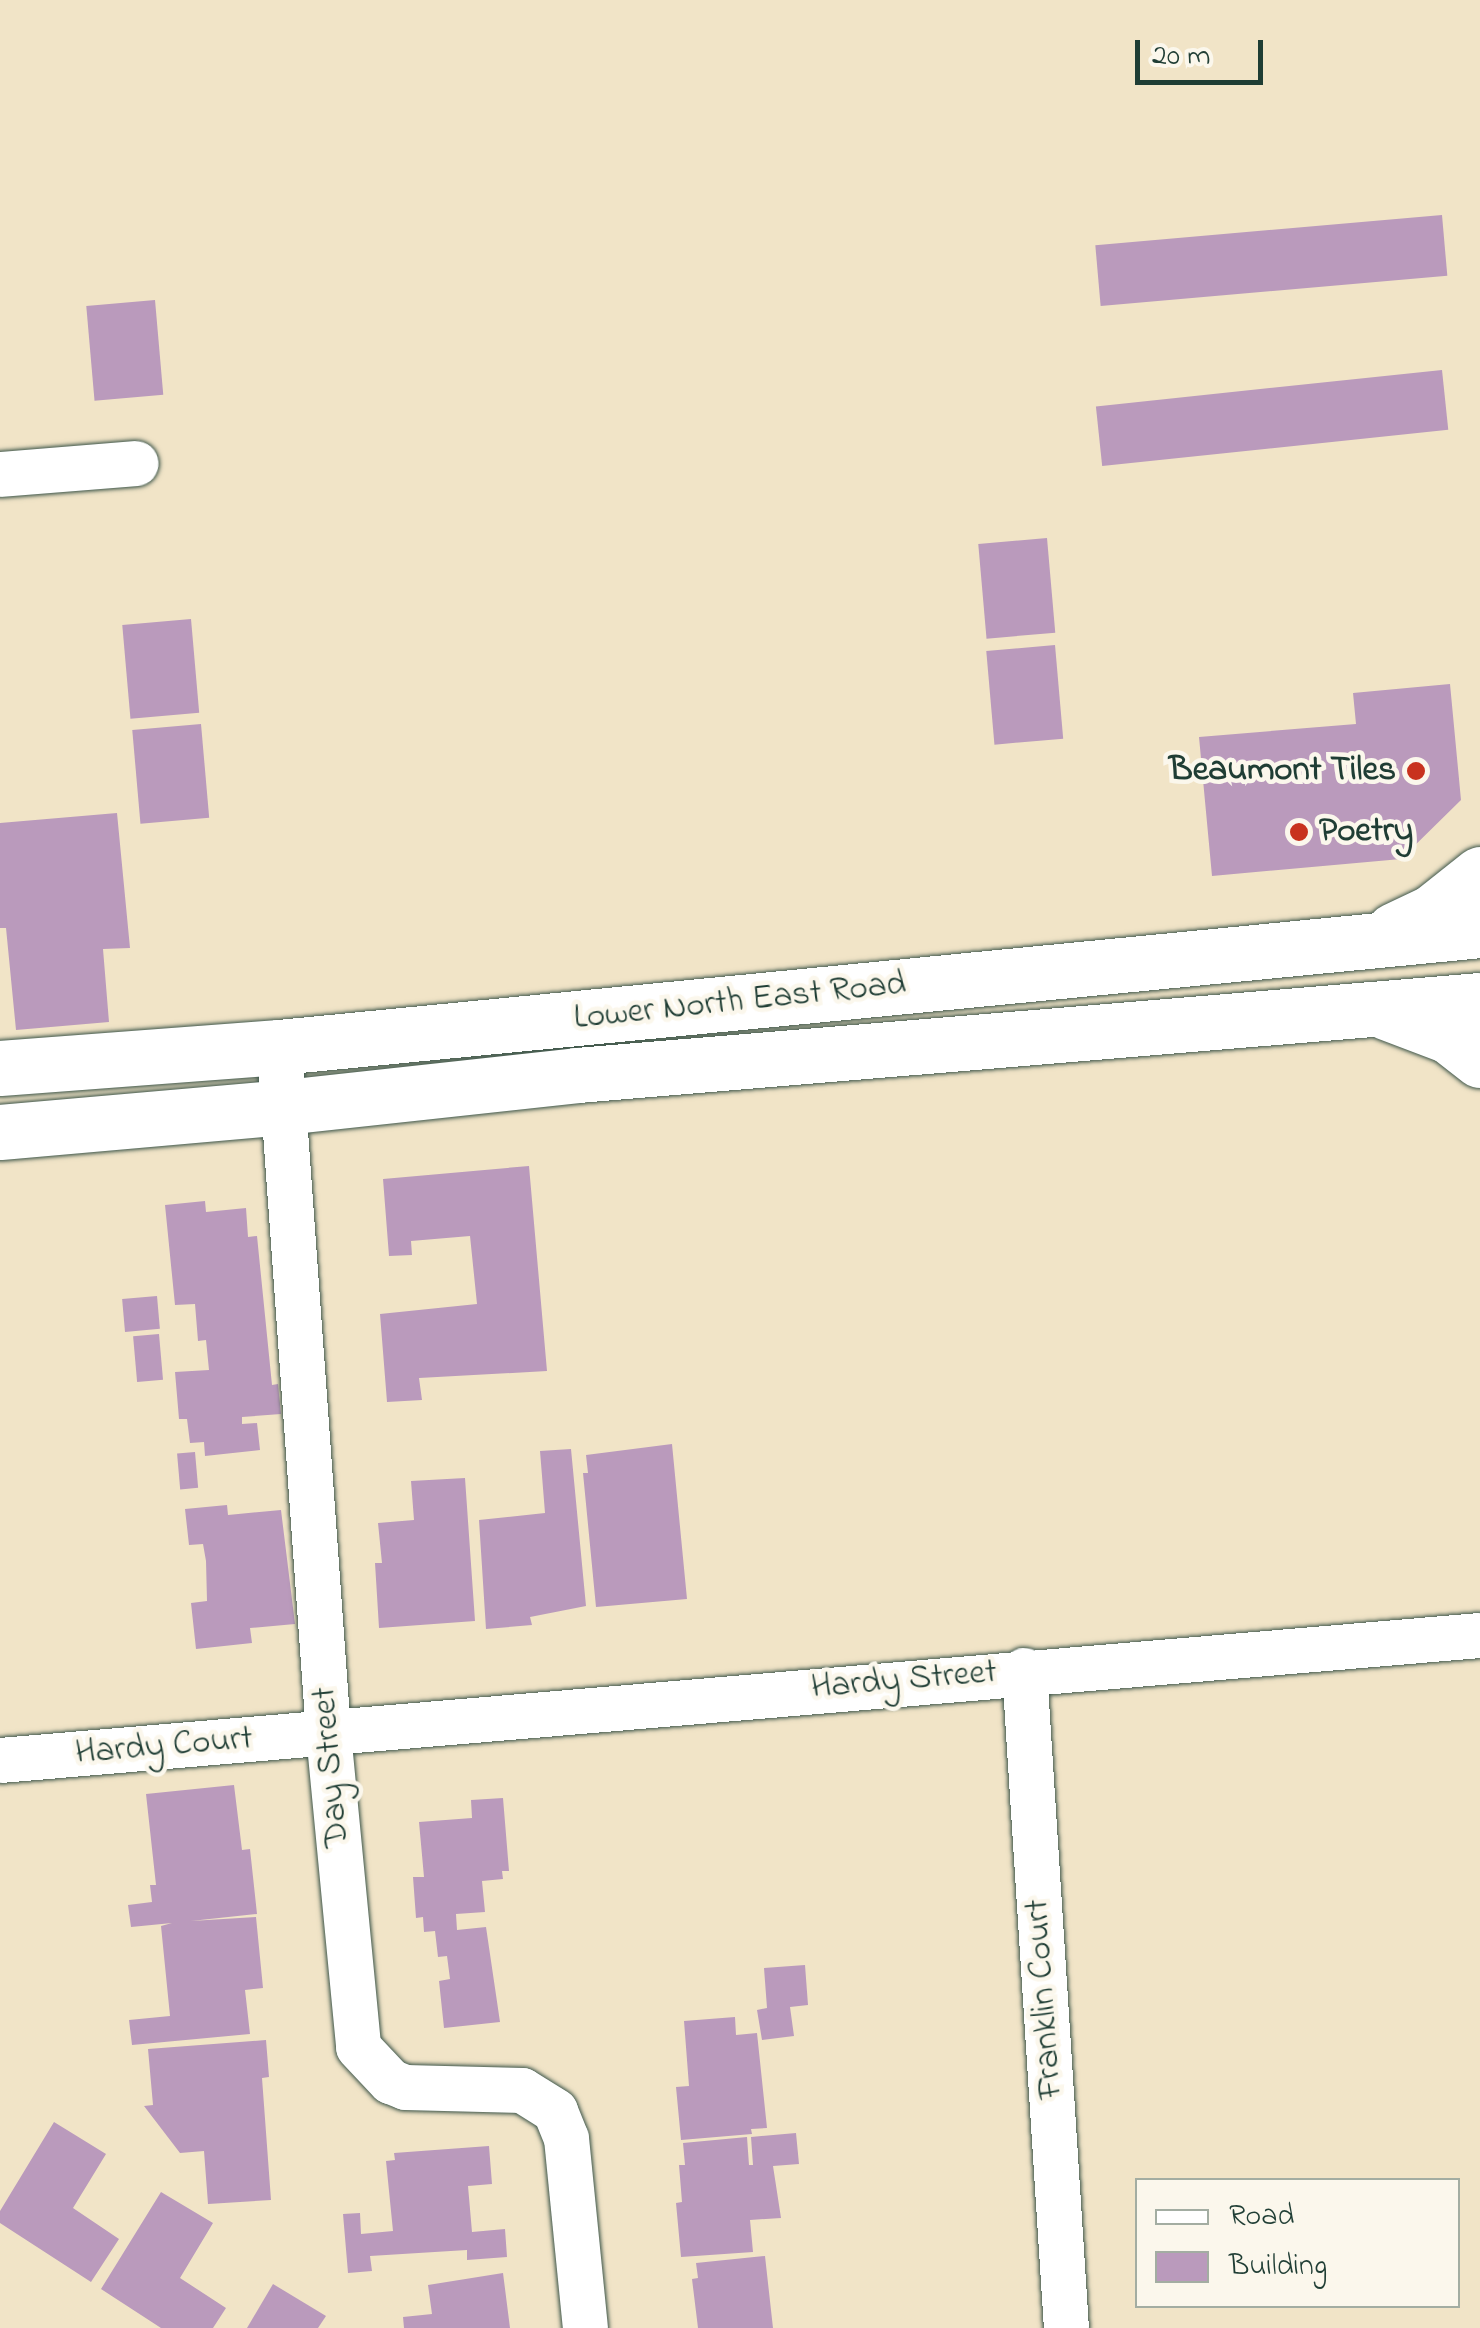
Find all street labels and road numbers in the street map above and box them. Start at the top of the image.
street label: Lower North East Road [572,964,908,1040]
street label: Hardy Street [809,1652,999,1710]
street label: Day Street [304,1685,360,1849]
street label: Hardy Court [74,1718,254,1776]
street label: Franklin Court [1017,1898,1073,2100]

